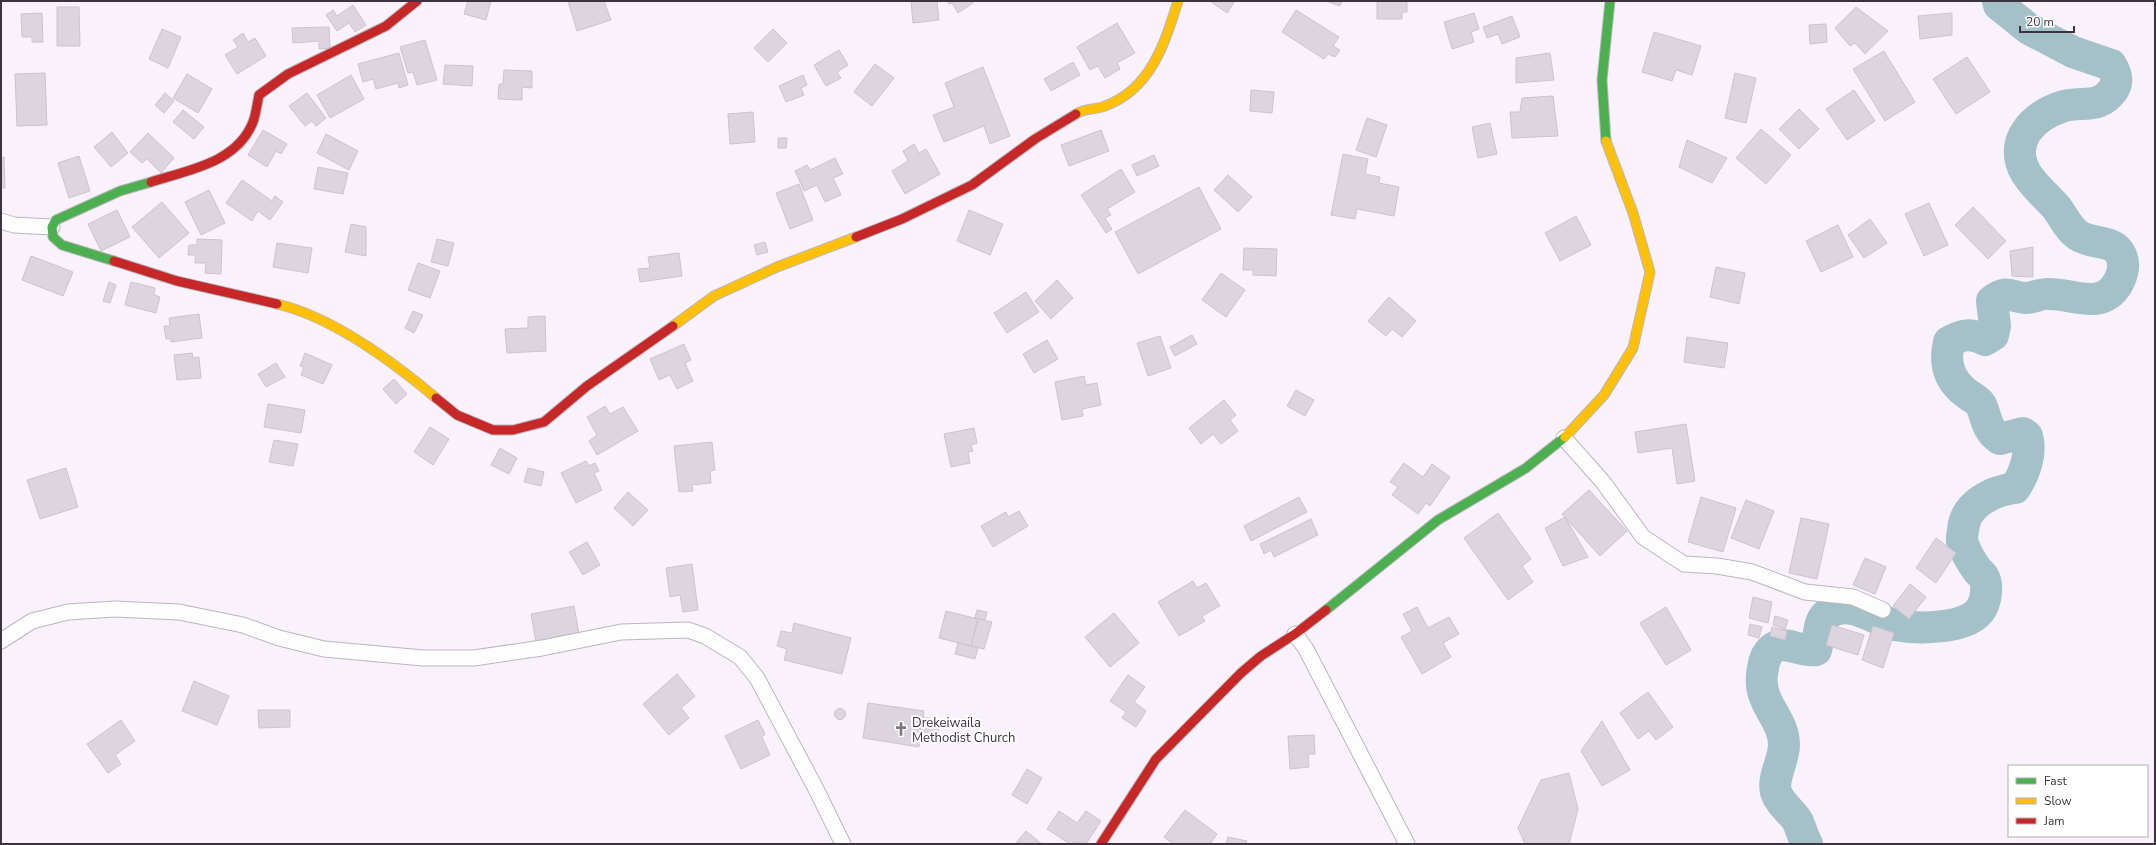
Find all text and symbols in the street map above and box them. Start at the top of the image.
scale bar [2020,8,2074,34]
text: 20 m [2026,14,2054,30]
place label: Drekeiwaila Methodist Church [912,714,1015,747]
church icon: Drekeiwaila Methodist Church [893,721,909,737]
legend [2008,765,2148,837]
text: Fast [2044,773,2067,789]
text: Slow [2044,793,2072,809]
text: Jam [2043,813,2065,829]

